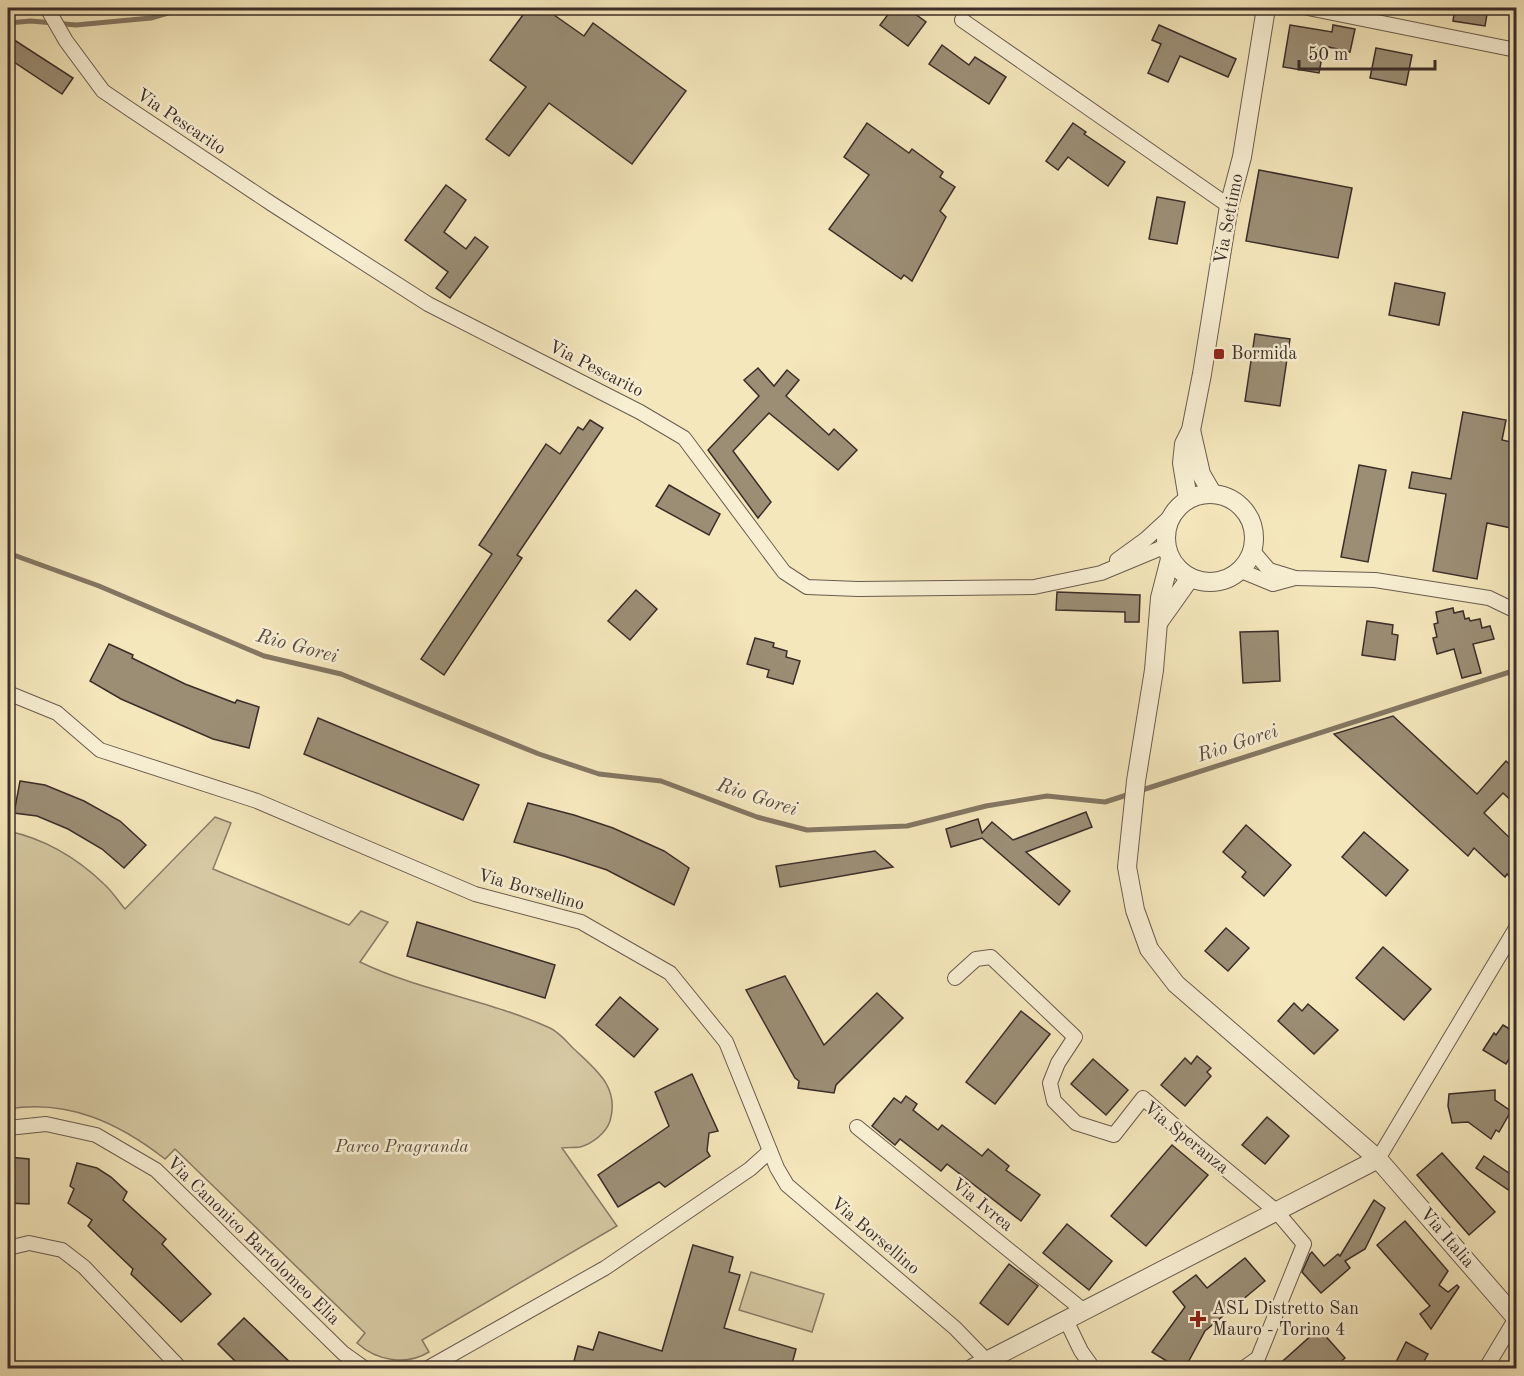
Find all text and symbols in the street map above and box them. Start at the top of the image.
scale bar [1299,33,1436,71]
text: 50 m [1308,46,1348,64]
street label: Via Pescarito [133,86,229,158]
street label: Via Settimo [1211,172,1247,266]
street label: Via Pescarito [546,337,646,401]
place label: Bormida [1231,345,1297,363]
marker: Bormida [1212,347,1226,361]
water label: Rio Gorei [253,626,340,668]
water label: Rio Gorei [1194,722,1281,767]
water label: Rio Gorei [713,775,800,820]
street label: Via Borsellino [476,866,586,914]
street label: Via Speranza [1140,1098,1232,1178]
park label: Parco Pragranda [334,1138,469,1156]
street label: Via Canonico Bartolomeo Elia [163,1154,343,1329]
street label: Via Ivrea [948,1175,1016,1235]
street label: Via Borsellino [827,1194,923,1278]
street label: Via Italia [1416,1205,1478,1271]
place label: ASL Distretto San Mauro - Torino 4 [1212,1300,1359,1339]
marker: ASL Distretto San Mauro - Torino 4 [1189,1310,1207,1328]

